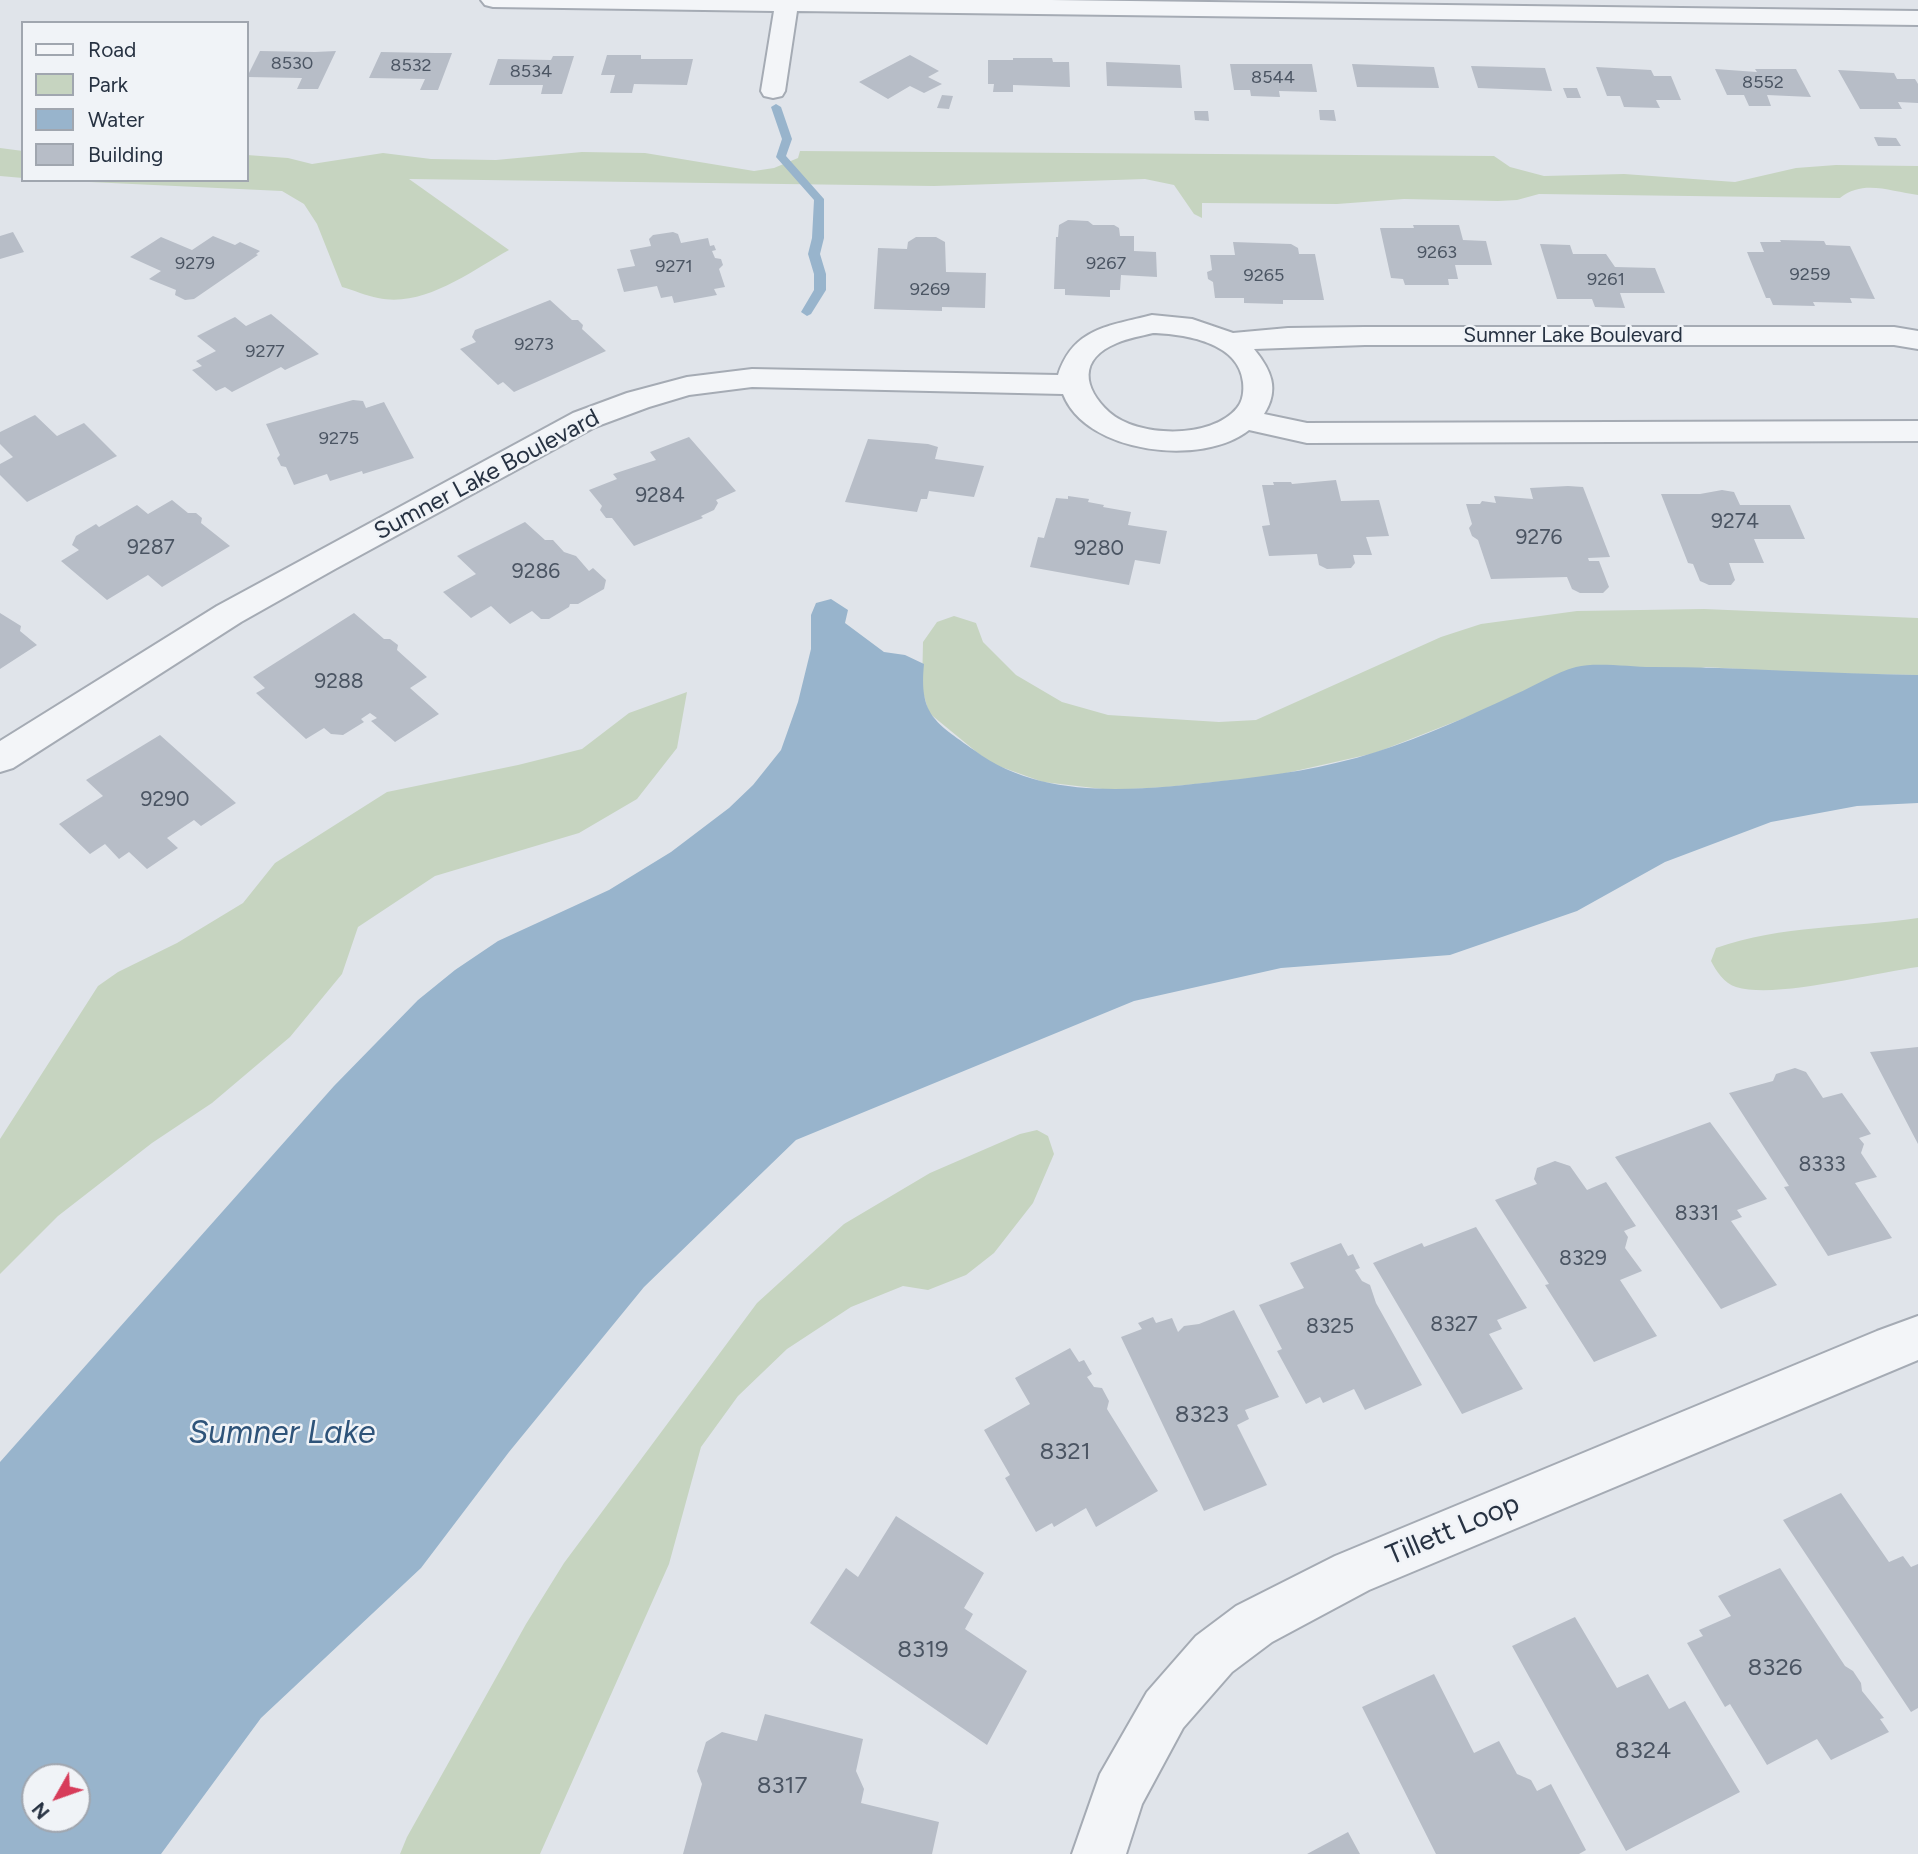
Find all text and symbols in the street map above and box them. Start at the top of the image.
legend [21,21,248,182]
text: Road [88,37,136,62]
house number: 8530 [271,53,313,75]
house number: 8532 [390,55,432,77]
house number: 8534 [510,61,552,83]
house number: 8544 [1251,67,1295,89]
text: Park [88,72,128,97]
house number: 8552 [1742,72,1784,94]
text: Water [88,107,144,132]
text: Building [88,142,163,167]
house number: 9263 [1417,242,1457,264]
house number: 9279 [175,253,215,275]
house number: 9267 [1086,253,1126,275]
house number: 9271 [655,256,693,278]
house number: 9259 [1790,264,1830,286]
house number: 9265 [1244,265,1284,287]
house number: 9261 [1587,269,1625,291]
house number: 9269 [910,279,950,301]
street label: Sumner Lake Boulevard [1463,323,1683,349]
house number: 9273 [514,334,554,356]
house number: 9277 [245,341,285,363]
street label: Sumner Lake Boulevard [369,403,605,547]
house number: 9275 [319,428,359,450]
house number: 9284 [635,483,685,509]
house number: 9274 [1711,509,1759,535]
house number: 9276 [1516,525,1562,551]
house number: 9287 [127,535,175,561]
house number: 9280 [1074,536,1124,562]
house number: 9286 [512,559,560,585]
house number: 9288 [314,669,364,695]
house number: 9290 [141,787,189,813]
house number: 8333 [1798,1152,1846,1178]
house number: 8331 [1675,1201,1719,1227]
house number: 8329 [1559,1246,1607,1272]
house number: 8327 [1430,1312,1478,1338]
house number: 8325 [1306,1314,1354,1340]
house number: 8323 [1175,1401,1229,1429]
water label: Sumner Lake [189,1415,375,1453]
house number: 8321 [1039,1438,1091,1466]
street label: Tillett Loop [1381,1487,1525,1573]
house number: 8319 [897,1636,949,1664]
house number: 8326 [1748,1654,1802,1682]
house number: 8324 [1615,1737,1671,1765]
north arrow [21,1763,91,1833]
house number: 8317 [757,1772,807,1800]
text: N [28,1798,55,1824]

